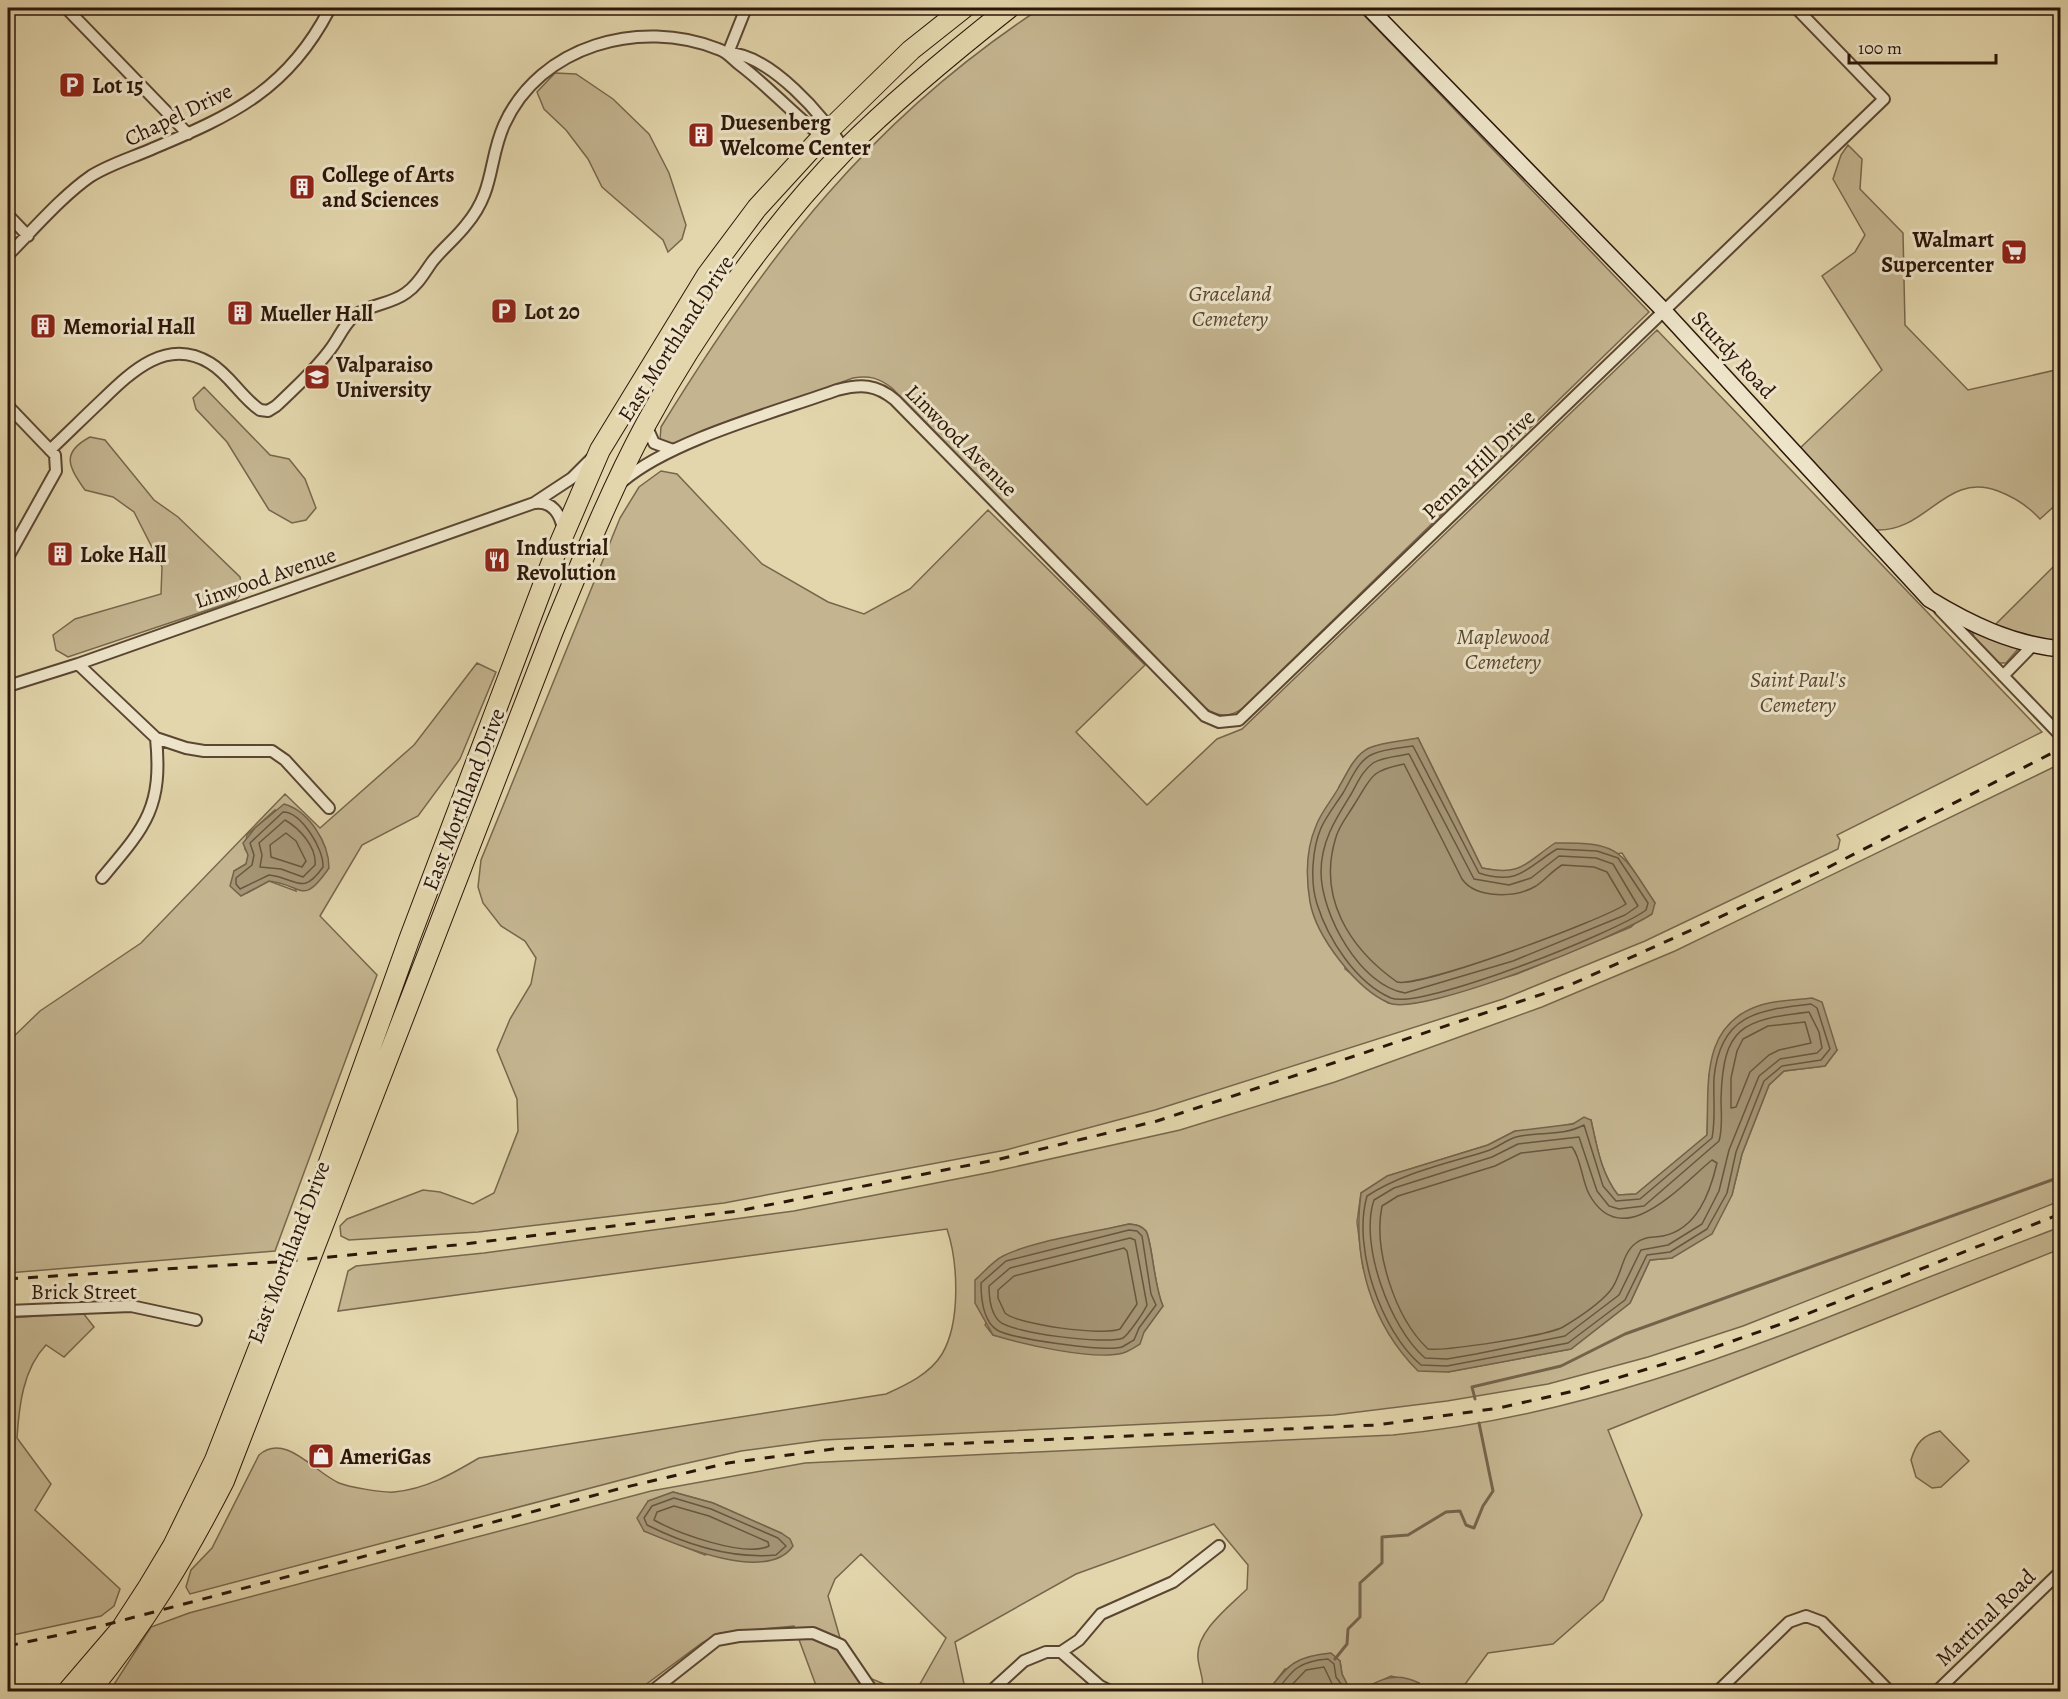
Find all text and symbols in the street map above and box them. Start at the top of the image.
scale bar [1849,27,1996,65]
text: 100 m [1858,36,1902,60]
parking icon: Lot 15 [57,70,87,100]
place label: Lot 15 [92,71,143,101]
street label: Chapel Drive [120,76,237,154]
place label: Duesenberg Welcome Center [719,108,871,163]
building icon: Duesenberg Welcome Center [686,120,716,150]
place label: College of Arts and Sciences [322,160,455,215]
building icon: College of Arts and Sciences [287,172,317,202]
place label: Walmart Supercenter [1881,225,1995,280]
supermarket icon: Walmart Supercenter [1999,237,2029,267]
street label: East Morthland Drive [611,249,741,428]
park label: Graceland Cemetery [1188,279,1272,334]
parking icon: Lot 20 [489,296,519,326]
place label: Lot 20 [524,297,580,327]
building icon: Mueller Hall [225,298,255,328]
place label: Mueller Hall [260,299,373,329]
street label: Sturdy Road [1685,304,1782,406]
building icon: Memorial Hall [28,311,58,341]
place label: Memorial Hall [63,312,195,342]
place label: Valparaiso University [335,350,433,405]
school or university icon: Valparaiso University [302,362,332,392]
street label: Linwood Avenue [898,378,1024,504]
street label: Penna Hill Drive [1415,403,1542,526]
place label: Industrial Revolution [516,533,616,588]
building icon: Loke Hall [45,539,75,569]
place label: Loke Hall [80,540,167,570]
street label: Linwood Avenue [191,540,340,616]
restaurant icon: Industrial Revolution [482,545,512,575]
park label: Maplewood Cemetery [1456,622,1550,677]
park label: Saint Paul's Cemetery [1750,665,1847,720]
street label: East Morthland Drive [415,704,513,895]
street label: East Morthland Drive [240,1157,338,1348]
street label: Brick Street [31,1277,137,1307]
shop icon: AmeriGas [306,1441,336,1471]
place label: AmeriGas [339,1442,431,1472]
street label: Martinal Road [1929,1562,2042,1673]

